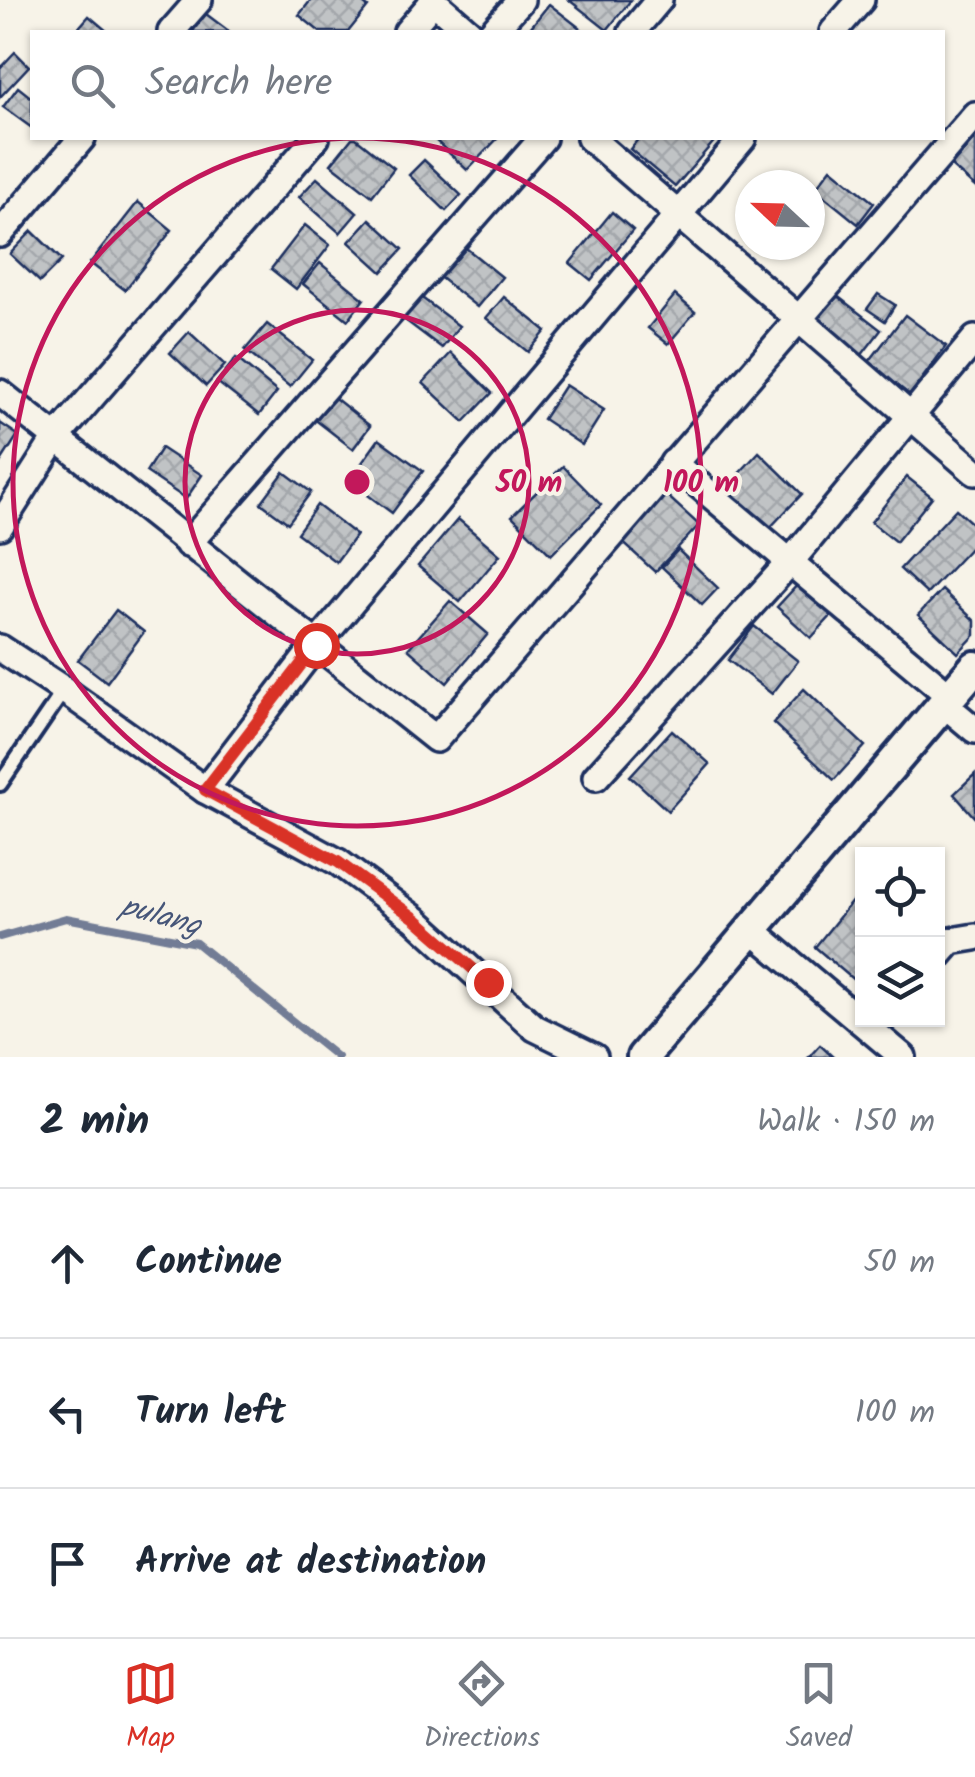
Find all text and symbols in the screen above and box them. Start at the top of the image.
search box [30,30,945,140]
text: Search here [145,55,332,115]
icon: search [65,58,120,113]
north arrow [735,170,825,260]
text: 50 m [495,460,562,508]
text: 100 m [663,460,739,508]
centre of rings [339,464,375,500]
route start [294,623,340,669]
map controls [855,847,945,1027]
button: locate [855,847,945,937]
water label: pulang [113,883,208,951]
button: layers [855,937,945,1027]
route end [466,960,512,1006]
text: 2 min [40,1089,149,1156]
text: Walk · 150 m [757,1097,935,1148]
text: Continue [135,1233,282,1293]
icon: ahead [40,1236,95,1291]
text: 50 m [864,1238,935,1289]
text: Turn left [135,1383,286,1443]
icon: left [40,1386,95,1441]
text: 100 m [855,1388,935,1439]
text: Arrive at destination [135,1533,486,1593]
icon: arrive [40,1536,95,1591]
tab: Map [123,1656,178,1761]
tab: Directions [424,1656,540,1761]
tab: Saved [786,1656,852,1761]

